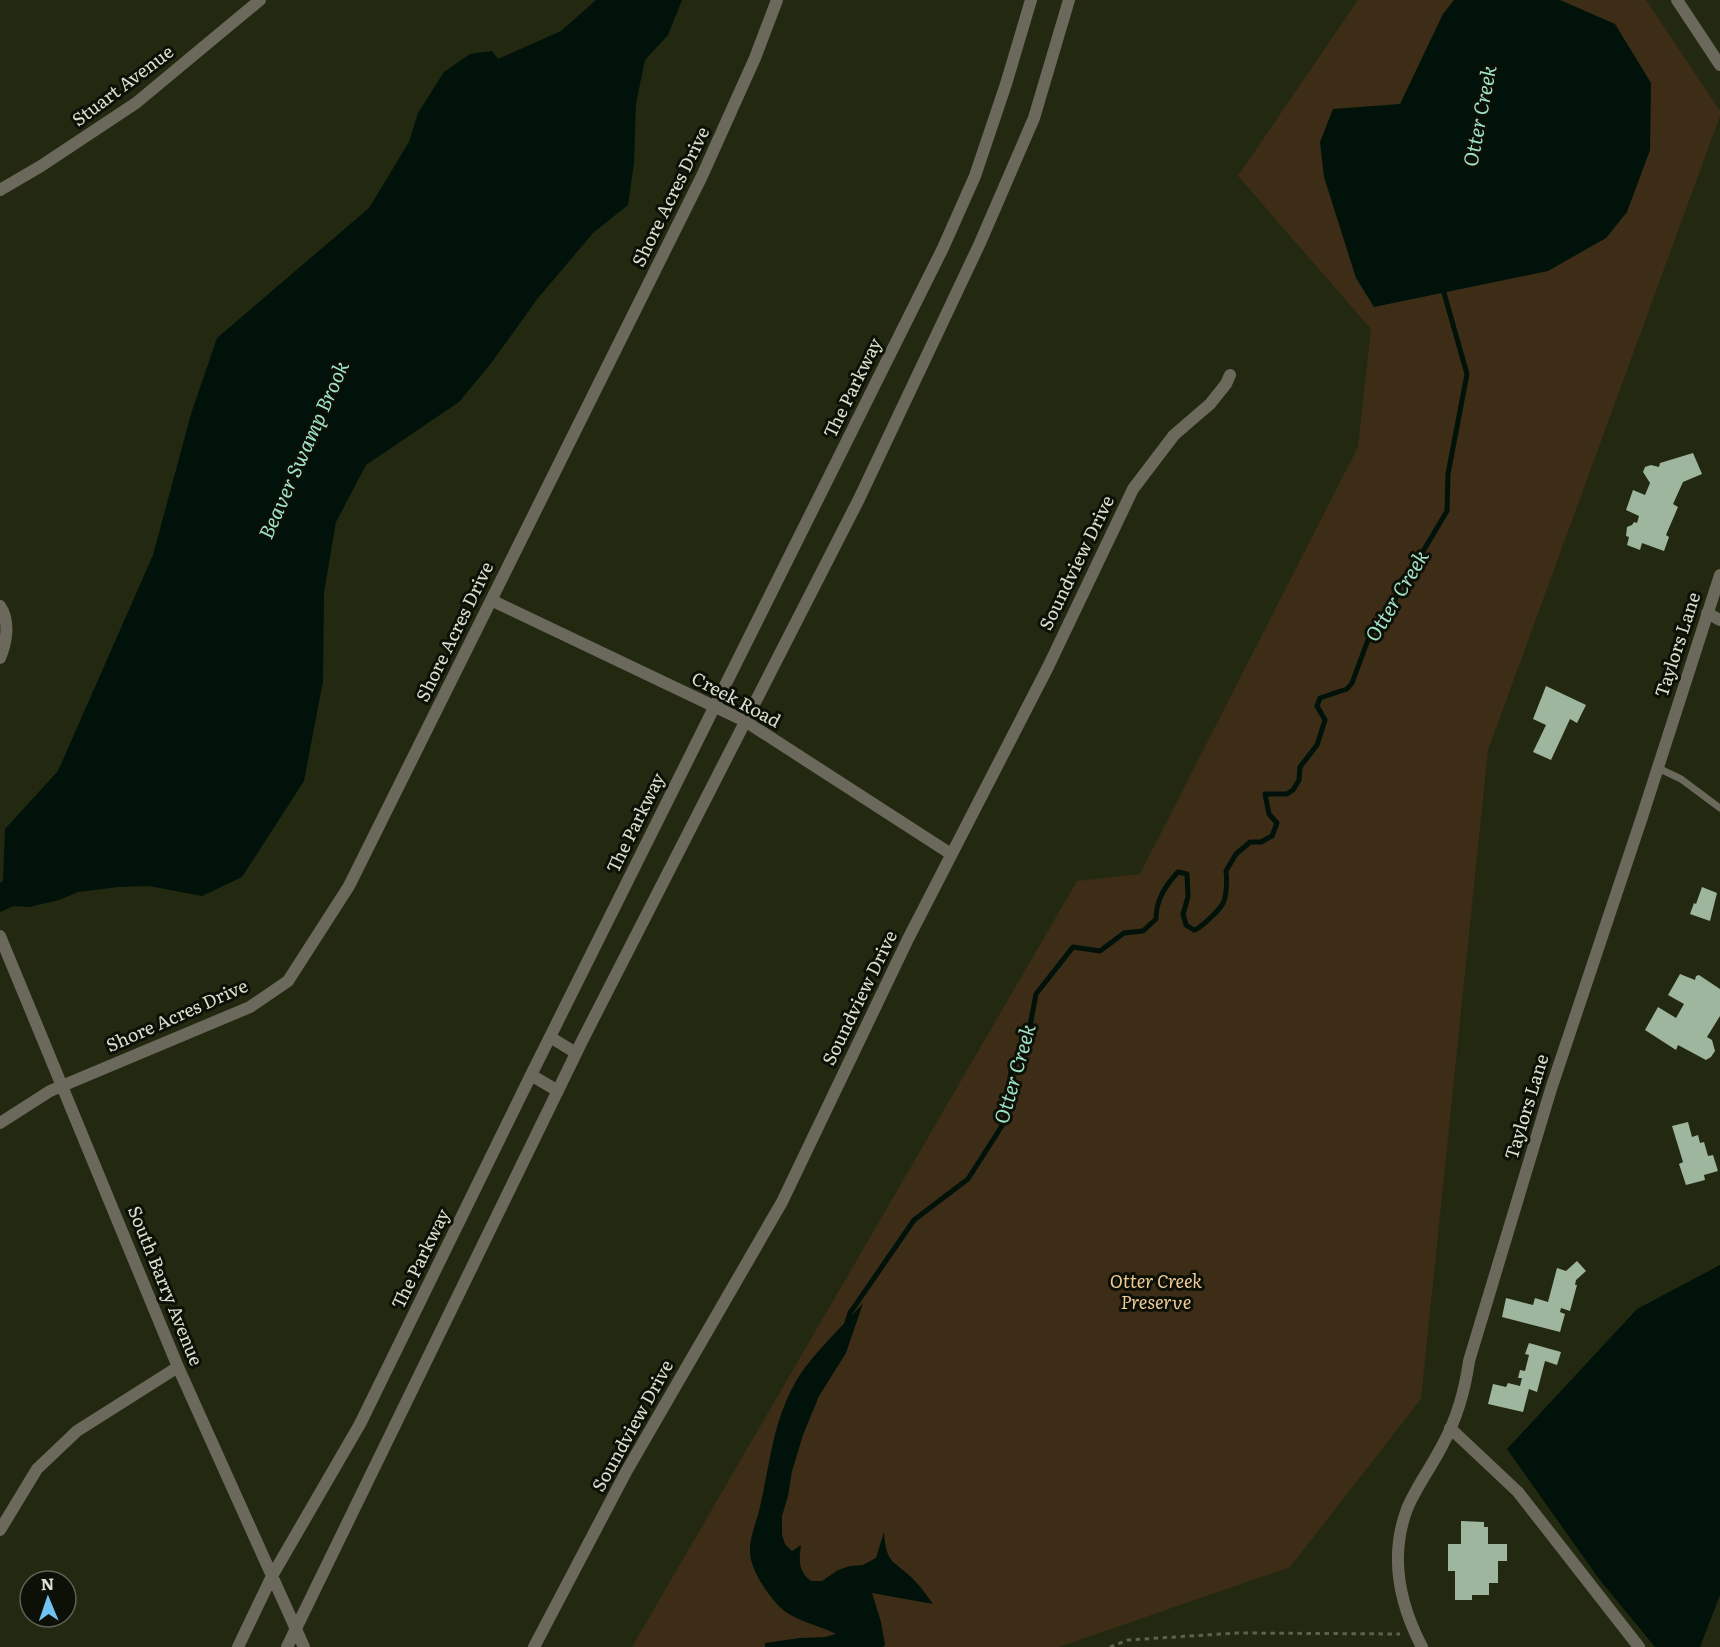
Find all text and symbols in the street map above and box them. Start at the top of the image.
street label: Stuart Avenue [66,38,179,132]
water label: Otter Creek [1454,62,1503,169]
street label: Shore Acres Drive [624,122,715,271]
street label: The Parkway [816,332,888,442]
water label: Beaver Swamp Brook [249,355,355,543]
street label: Soundview Drive [1031,490,1120,634]
water label: Otter Creek [1356,543,1435,647]
street label: Shore Acres Drive [408,557,499,706]
street label: Taylors Lane [1647,588,1706,701]
street label: Creek Road [687,664,786,733]
street label: The Parkway [599,767,671,877]
street label: Soundview Drive [814,925,903,1069]
street label: Shore Acres Drive [101,971,252,1058]
water label: Otter Creek [985,1020,1042,1127]
street label: Taylors Lane [1497,1050,1554,1163]
street label: South Barry Avenue [122,1201,211,1370]
street label: The Parkway [384,1203,456,1313]
park label: Otter Creek Preserve [1110,1267,1202,1315]
street label: Soundview Drive [584,1354,679,1496]
north arrow [18,1569,78,1629]
text: N [40,1571,55,1595]

